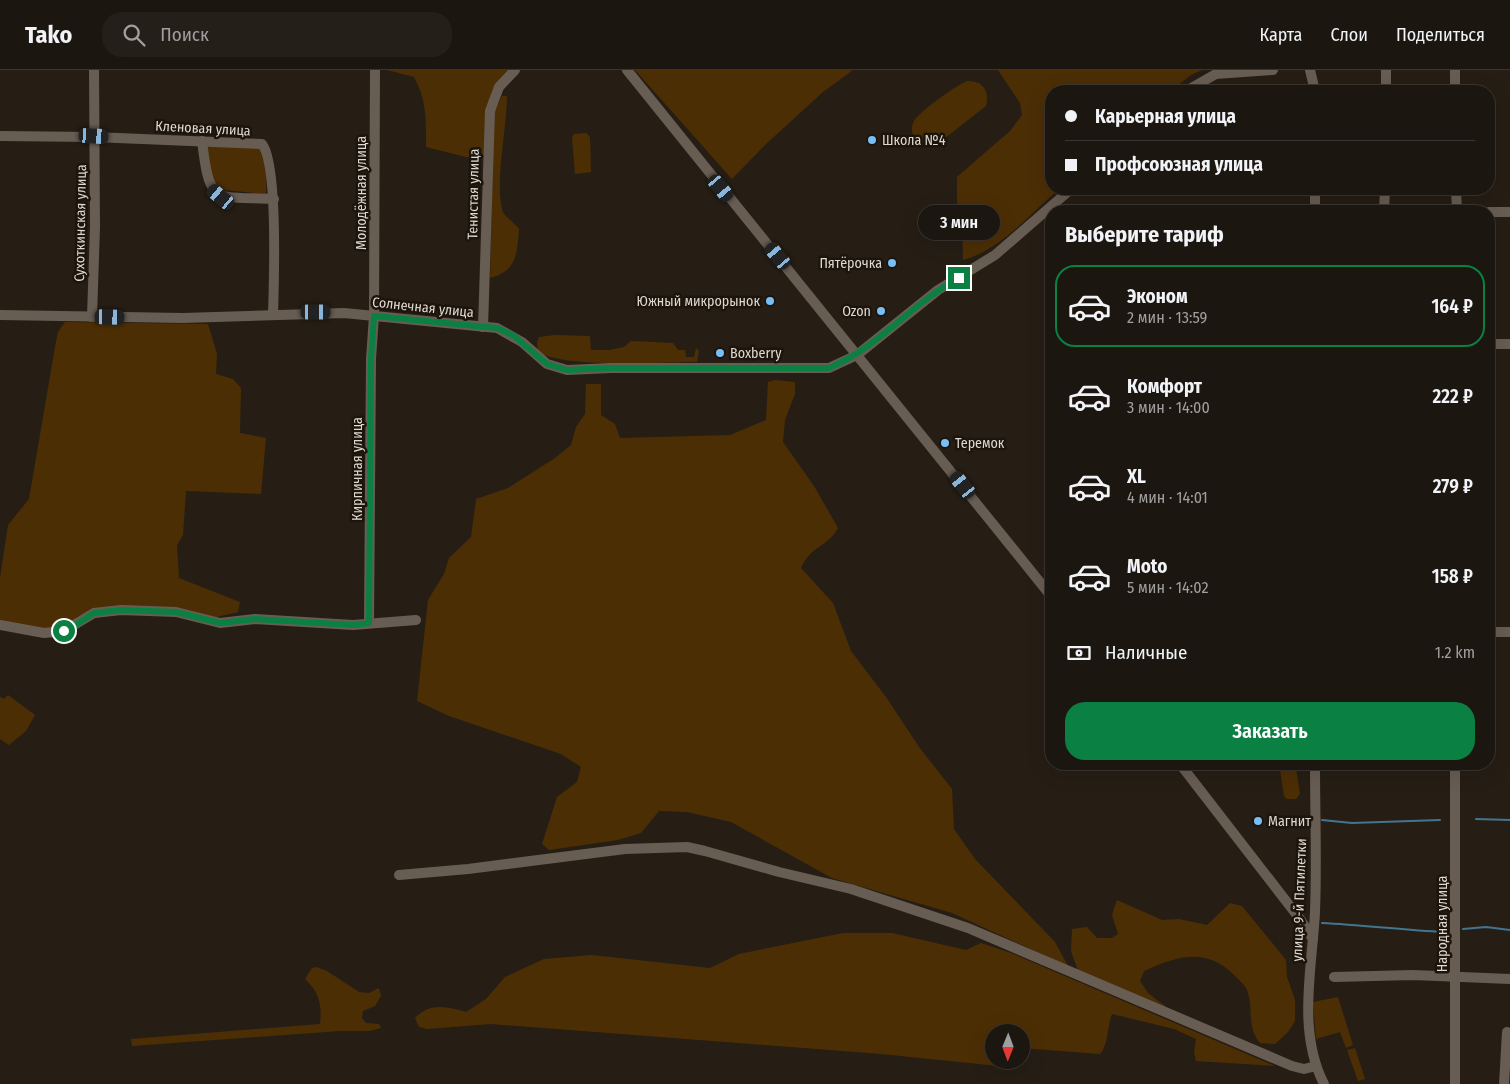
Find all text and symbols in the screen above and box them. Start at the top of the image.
search box [102,12,452,57]
text: Tako [25,21,72,49]
icon: search [120,21,148,49]
text: Поиск [160,23,209,46]
text: Карта [1259,24,1302,46]
text: Слои [1330,24,1368,46]
text: Поделиться [1396,24,1485,46]
text: Карьерная улица [1095,105,1236,128]
street label: Кленовая улица [155,118,251,139]
car [78,128,109,144]
place label: Школа №4 [882,132,946,149]
marker: Школа №4 [866,134,878,146]
street label: Молодёжная улица [353,136,370,250]
street label: Тенистая улица [464,148,483,240]
text: Профсоюзная улица [1095,153,1263,176]
street label: Сухоткинская улица [71,164,90,282]
car [705,172,736,204]
car [204,182,237,212]
callout: 3 мин [918,206,1000,240]
text: 3 мин [940,213,978,232]
text: Выберите тариф [1065,221,1224,248]
car [762,240,793,272]
place label: Пятёрочка [819,255,882,272]
marker: Пятёрочка [886,257,898,269]
route end [948,267,970,289]
icon: car [1067,284,1112,329]
text: Эконом [1127,285,1188,308]
place label: Южный микрорынок [637,293,760,310]
street label: Солнечная улица [371,294,475,321]
marker: Южный микрорынок [764,295,776,307]
text: 164 ₽ [1431,295,1473,318]
place label: Ozon [842,303,871,320]
car [301,305,331,320]
marker: Ozon [875,305,887,317]
text: 2 мин · 13:59 [1127,308,1207,327]
car [94,309,125,325]
place label: Boxberry [730,345,782,362]
marker: Boxberry [714,347,726,359]
icon: car [1067,374,1112,419]
text: Комфорт [1127,375,1202,398]
text: 222 ₽ [1433,385,1473,408]
text: 3 мин · 14:00 [1127,398,1210,417]
street label: Кирпичная улица [349,417,366,521]
place label: Теремок [955,435,1005,452]
marker: Теремок [939,437,951,449]
icon: car [1067,464,1112,509]
text: XL [1127,465,1146,488]
car [947,469,978,501]
text: 279 ₽ [1433,475,1473,498]
text: 4 мин · 14:01 [1127,488,1208,507]
icon: car [1067,554,1112,599]
text: Moto [1127,555,1167,578]
text: 158 ₽ [1432,565,1473,588]
text: 5 мин · 14:02 [1127,578,1208,597]
route start [53,620,75,642]
icon: cash [1065,639,1093,667]
text: Наличные [1105,641,1187,664]
text: 1.2 km [1435,643,1475,662]
button: Заказать [1065,702,1475,760]
place label: Магнит [1268,813,1311,830]
marker: Магнит [1252,815,1264,827]
street label: улица 9-й Пятилетки [1289,838,1310,962]
street label: Народная улица [1434,876,1451,972]
north arrow [985,1024,1030,1069]
map controls [985,1024,1030,1069]

